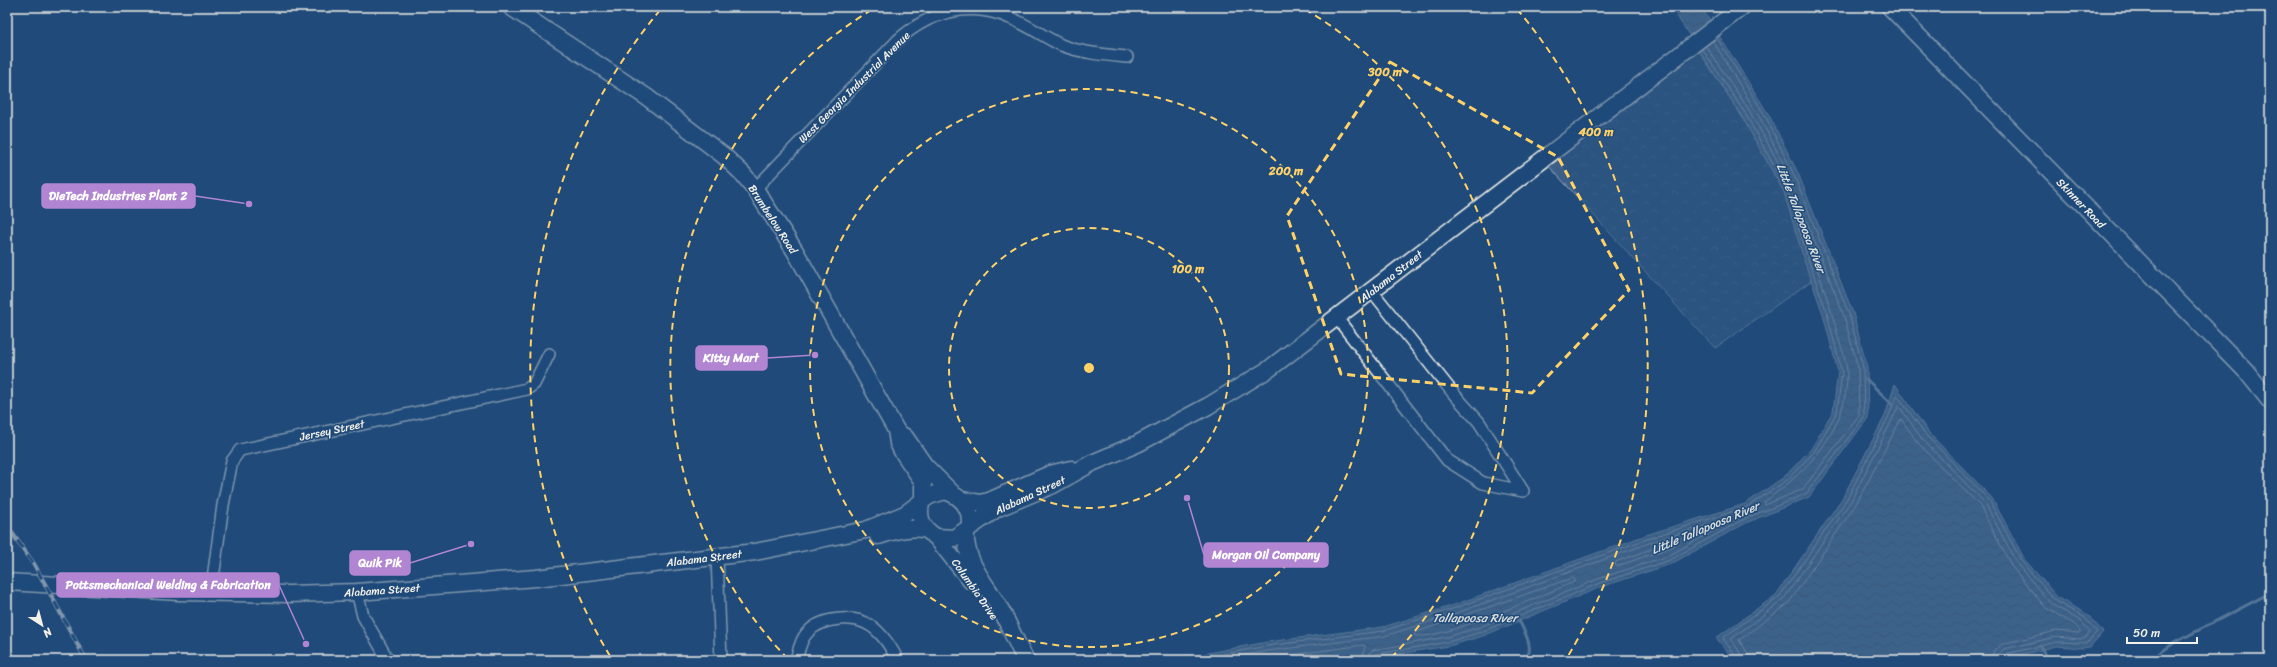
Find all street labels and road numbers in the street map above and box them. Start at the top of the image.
street label: West Georgia Industrial Avenue [794,27,915,148]
street label: Skinner Road [2052,174,2111,234]
street label: Brumbelow Road [743,181,803,259]
street label: Alabama Street [1355,245,1428,308]
street label: Jersey Street [297,414,367,447]
street label: Alabama Street [991,471,1069,521]
street label: Alabama Street [664,544,744,573]
street label: Columbia Drive [946,554,1003,625]
street label: Alabama Street [342,578,421,603]

